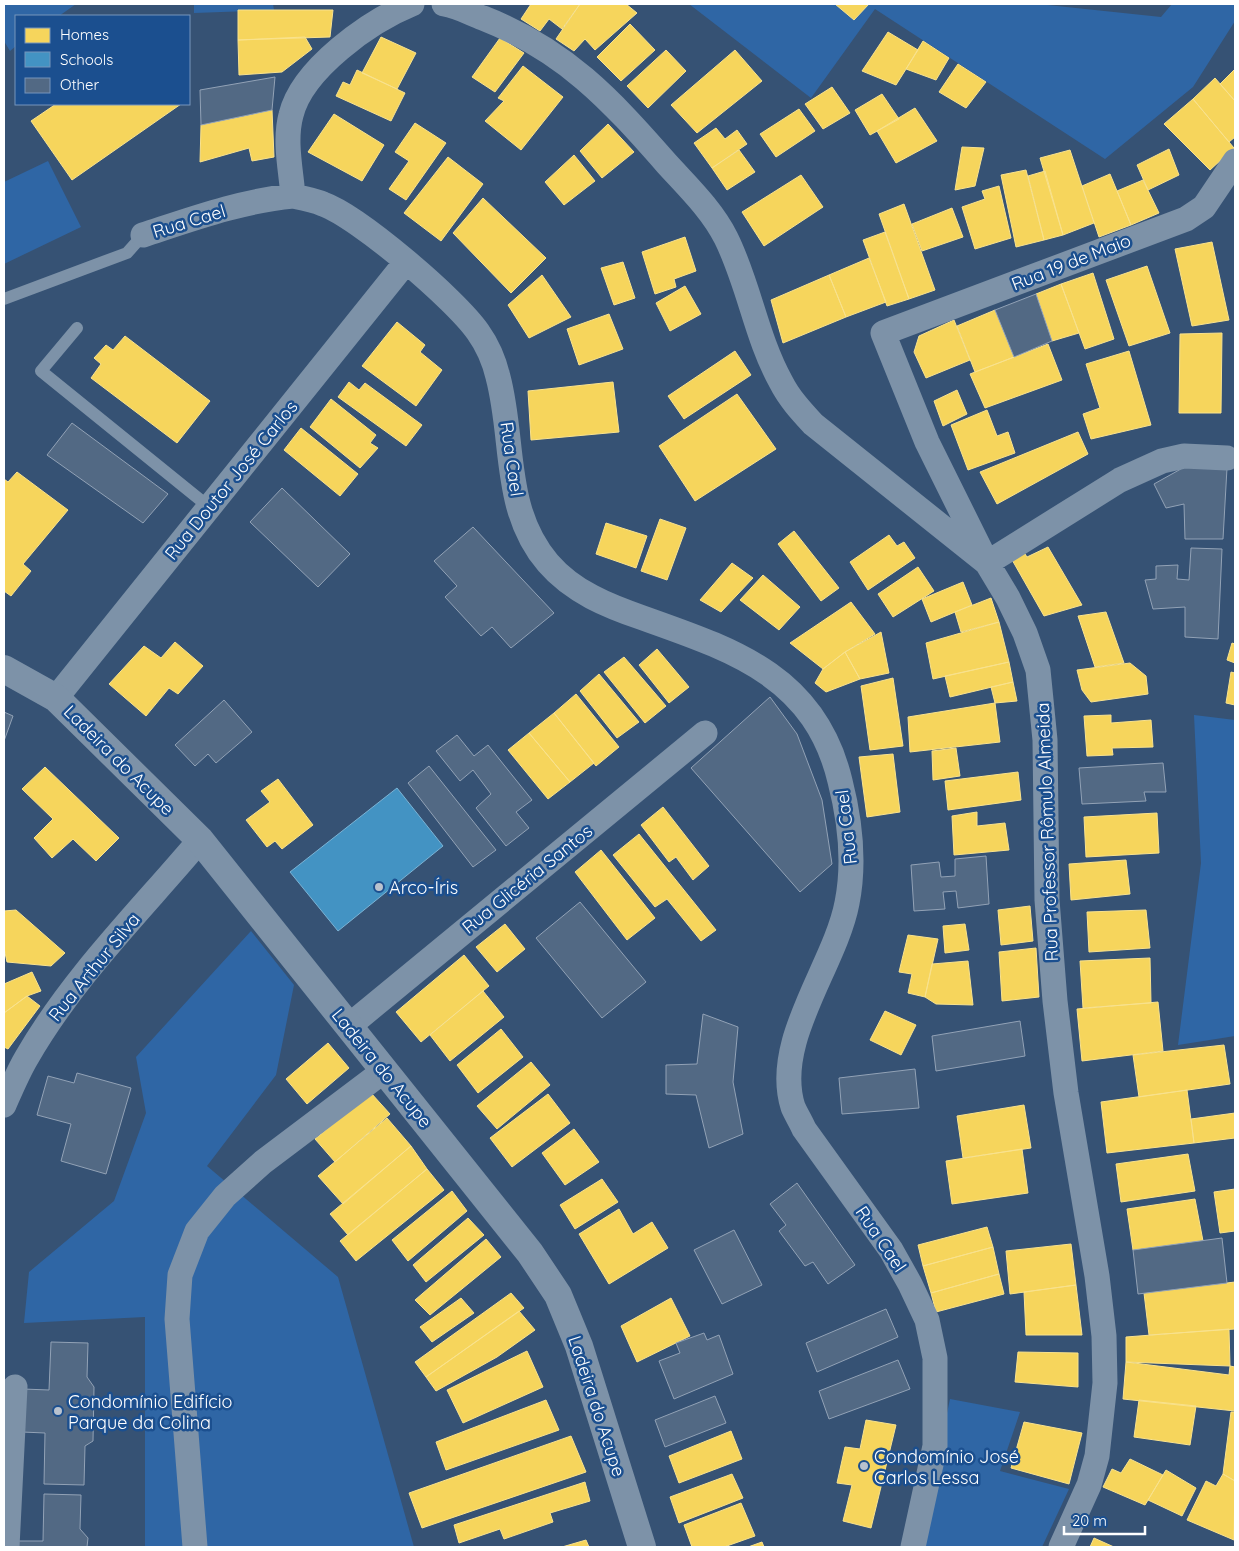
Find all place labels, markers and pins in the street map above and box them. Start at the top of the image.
place label: Arco-Íris [389,876,458,899]
marker: Arco-Íris [373,881,385,893]
place label: Condomínio Edifício Parque da Colina [68,1390,232,1434]
marker: Condomínio Edifício Parque da Colina [52,1405,64,1417]
place label: Condomínio José Carlos Lessa [874,1445,1019,1489]
marker: Condomínio José Carlos Lessa [858,1460,870,1472]

